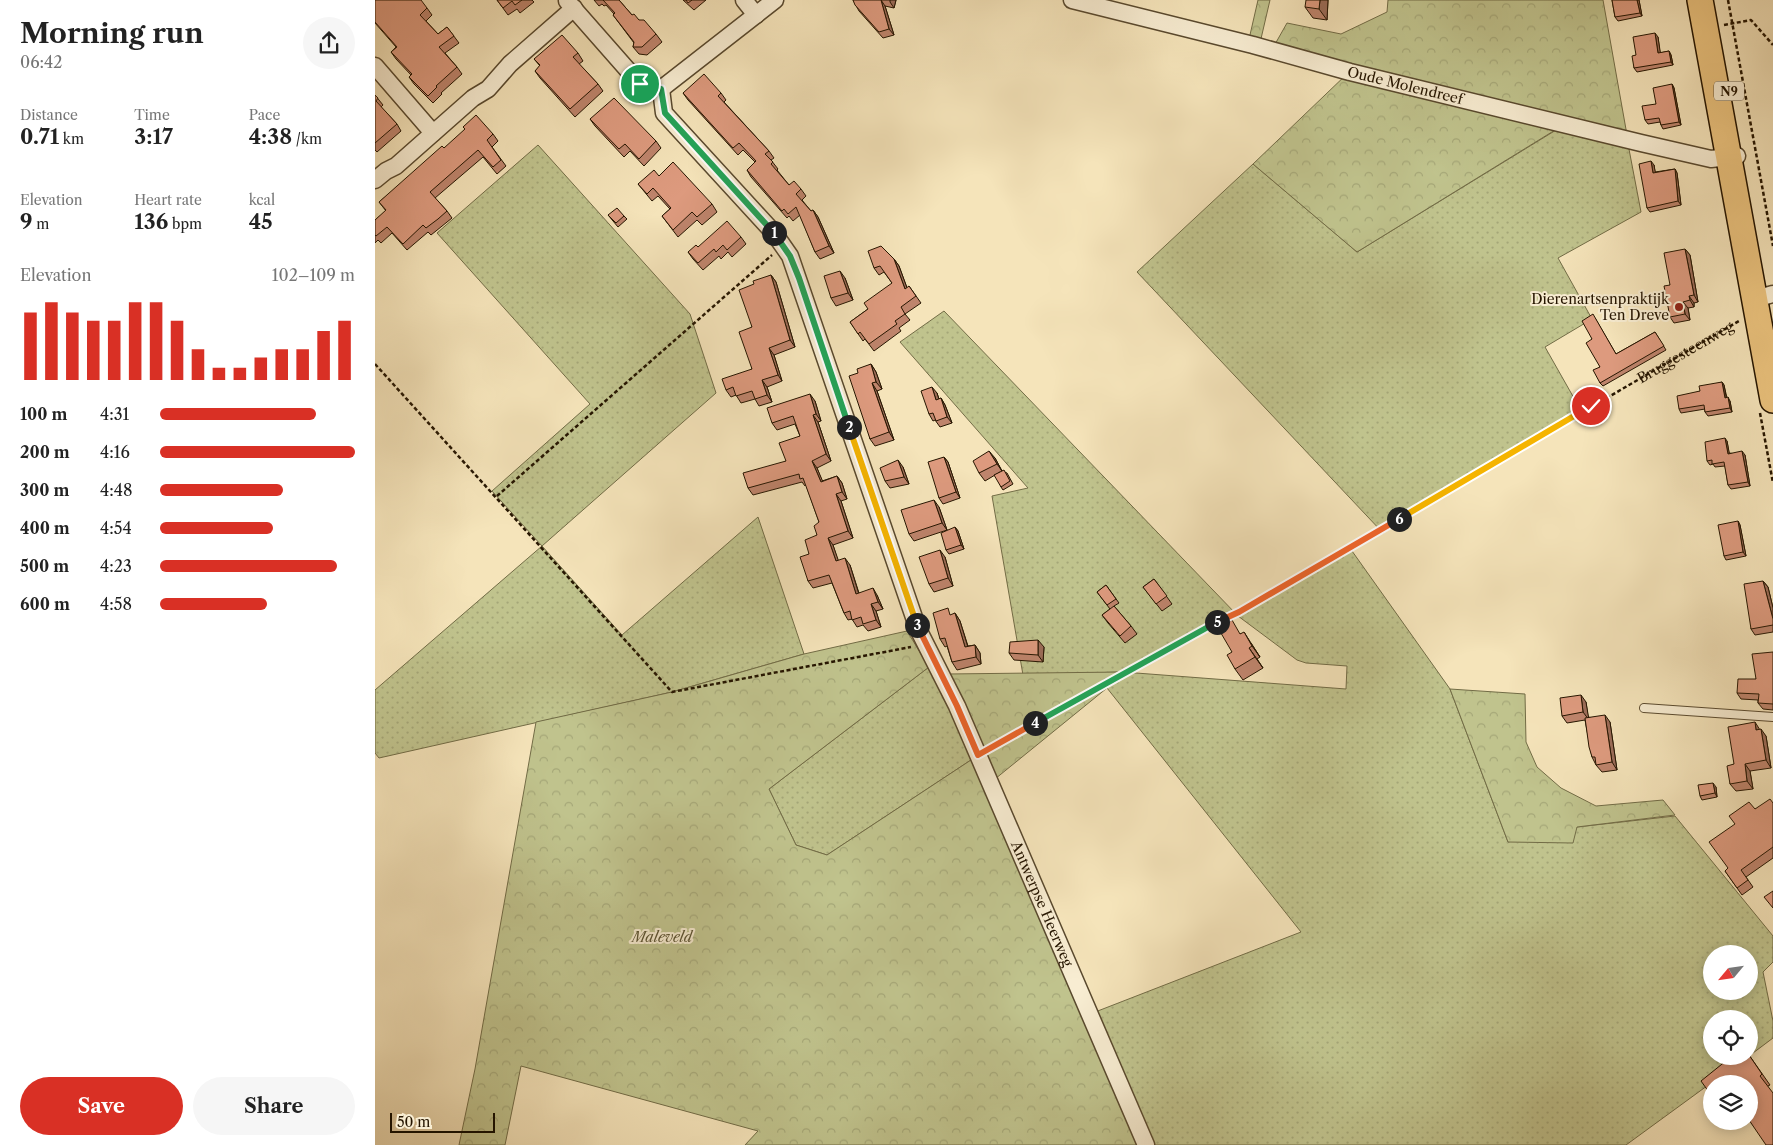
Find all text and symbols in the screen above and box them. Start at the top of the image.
text: Morning run [20,16,204,50]
button: share [303,17,355,69]
text: 06:42 [20,52,62,72]
pin [619,63,661,105]
street label: Oude Molendreef [1345,63,1467,109]
icon: arrive [626,70,654,98]
road number: N9 [1714,82,1744,100]
text: Distance [20,106,78,124]
text: Time [134,106,170,124]
text: Pace [249,106,280,124]
text: 0.71 [20,124,59,149]
text: 3:17 [134,124,173,149]
text: 4:38 [249,124,292,149]
text: km [59,130,84,148]
text: /km [292,130,322,148]
text: Elevation [20,191,83,209]
text: Heart rate [134,191,202,209]
text: kcal [249,191,275,209]
text: 9 [20,209,33,234]
text: 136 [134,209,168,234]
text: 45 [249,209,273,234]
text: m [33,215,49,233]
text: bpm [168,215,202,233]
pin: 1 [761,220,787,246]
text: 1 [771,224,778,242]
text: Elevation [20,265,91,285]
text: 102–109 m [272,265,355,285]
place label: Dierenartsenpraktijk Ten Dreve [1531,290,1670,324]
marker: Dierenartsenpraktijk Ten Dreve [1673,301,1685,313]
street label: Bruggesteenweg [1634,317,1737,387]
pin [1570,385,1612,427]
icon: check [1577,392,1605,420]
text: 100 m [20,404,67,424]
text: 4:31 [100,404,129,424]
pin: 2 [837,414,861,440]
text: 2 [845,418,854,436]
text: 200 m [20,442,70,462]
text: 4:16 [100,442,130,462]
text: 300 m [20,480,69,500]
text: 4:48 [100,480,132,500]
pin: 6 [1387,506,1411,532]
text: 6 [1395,510,1404,528]
text: 400 m [20,518,70,538]
text: 4:54 [100,518,132,538]
text: 500 m [20,556,69,576]
text: 4:23 [100,556,132,576]
text: 600 m [20,594,70,614]
text: 4:58 [100,594,132,614]
pin: 5 [1205,610,1229,634]
pin: 3 [905,612,929,638]
text: 5 [1214,613,1221,631]
text: 3 [914,616,921,634]
pin: 4 [1023,710,1047,736]
text: 4 [1031,714,1040,732]
street label: Antwerpse Heerweg [1007,837,1077,970]
park label: Maleveld [630,928,694,946]
north arrow [1703,945,1757,1000]
map controls [1703,945,1758,1130]
button: locate [1703,1010,1758,1065]
button: layers [1703,1075,1758,1130]
button: Save [20,1077,183,1135]
button: Share [193,1077,355,1135]
scale bar [390,1110,495,1133]
text: 50 m [397,1113,430,1131]

